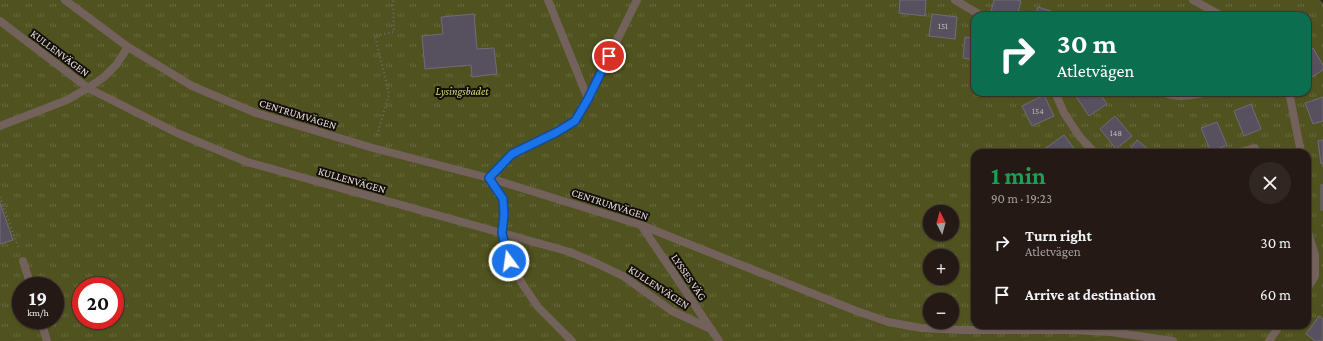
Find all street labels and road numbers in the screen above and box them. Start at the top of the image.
street label: KULLENVÄGEN [29,27,91,79]
street label: CENTRUMVÄGEN [258,97,338,131]
street label: KULLENVÄGEN [317,165,387,195]
street label: CENTRUMVÄGEN [570,186,650,222]
street label: LYSSES VÄG [669,252,709,302]
street label: KULLENVÄGEN [626,263,692,311]

